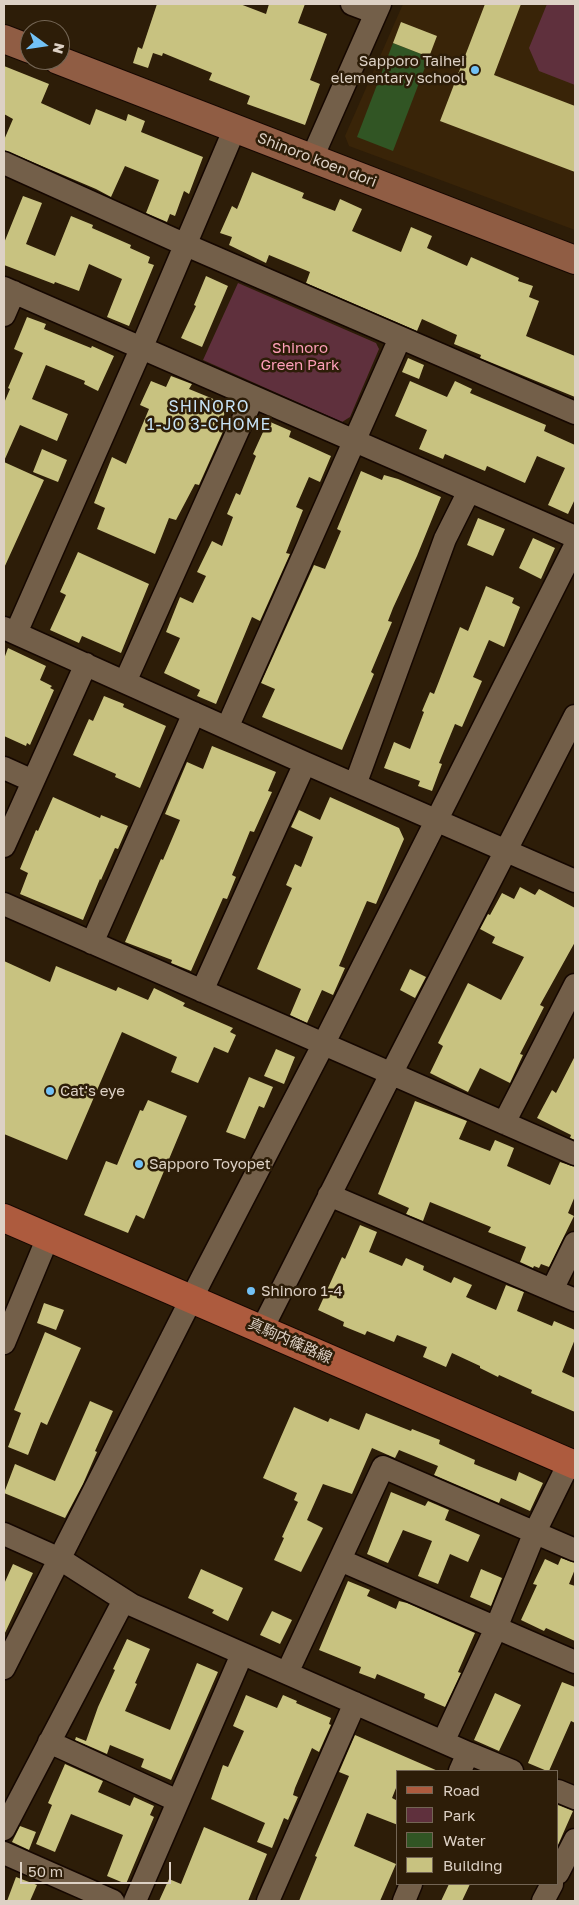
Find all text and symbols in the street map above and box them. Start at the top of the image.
north arrow [20,20,70,70]
text: N [50,41,69,56]
place label: Sapporo Taihei elementary school [331,52,465,87]
marker: Sapporo Taihei elementary school [469,64,481,76]
street label: Shinoro koen dori [255,129,379,191]
park label: Shinoro Green Park [260,339,340,374]
district label: SHINORO 1-JO 3-CHOME [145,397,273,435]
place label: Cat's eye [60,1082,125,1100]
marker: Cat's eye [44,1085,56,1097]
place label: Sapporo Toyopet [149,1155,271,1173]
marker: Sapporo Toyopet [133,1158,145,1170]
place label: Shinoro 1-4 [261,1282,343,1300]
marker: Shinoro 1-4 [245,1285,257,1297]
street label: 真駒内篠路線 [245,1314,335,1368]
legend [396,1770,559,1885]
text: Road [443,1781,480,1799]
text: Park [443,1806,475,1824]
text: Water [443,1831,486,1849]
scale bar [22,1852,174,1884]
text: Building [443,1856,503,1874]
text: 50 m [28,1862,63,1880]

